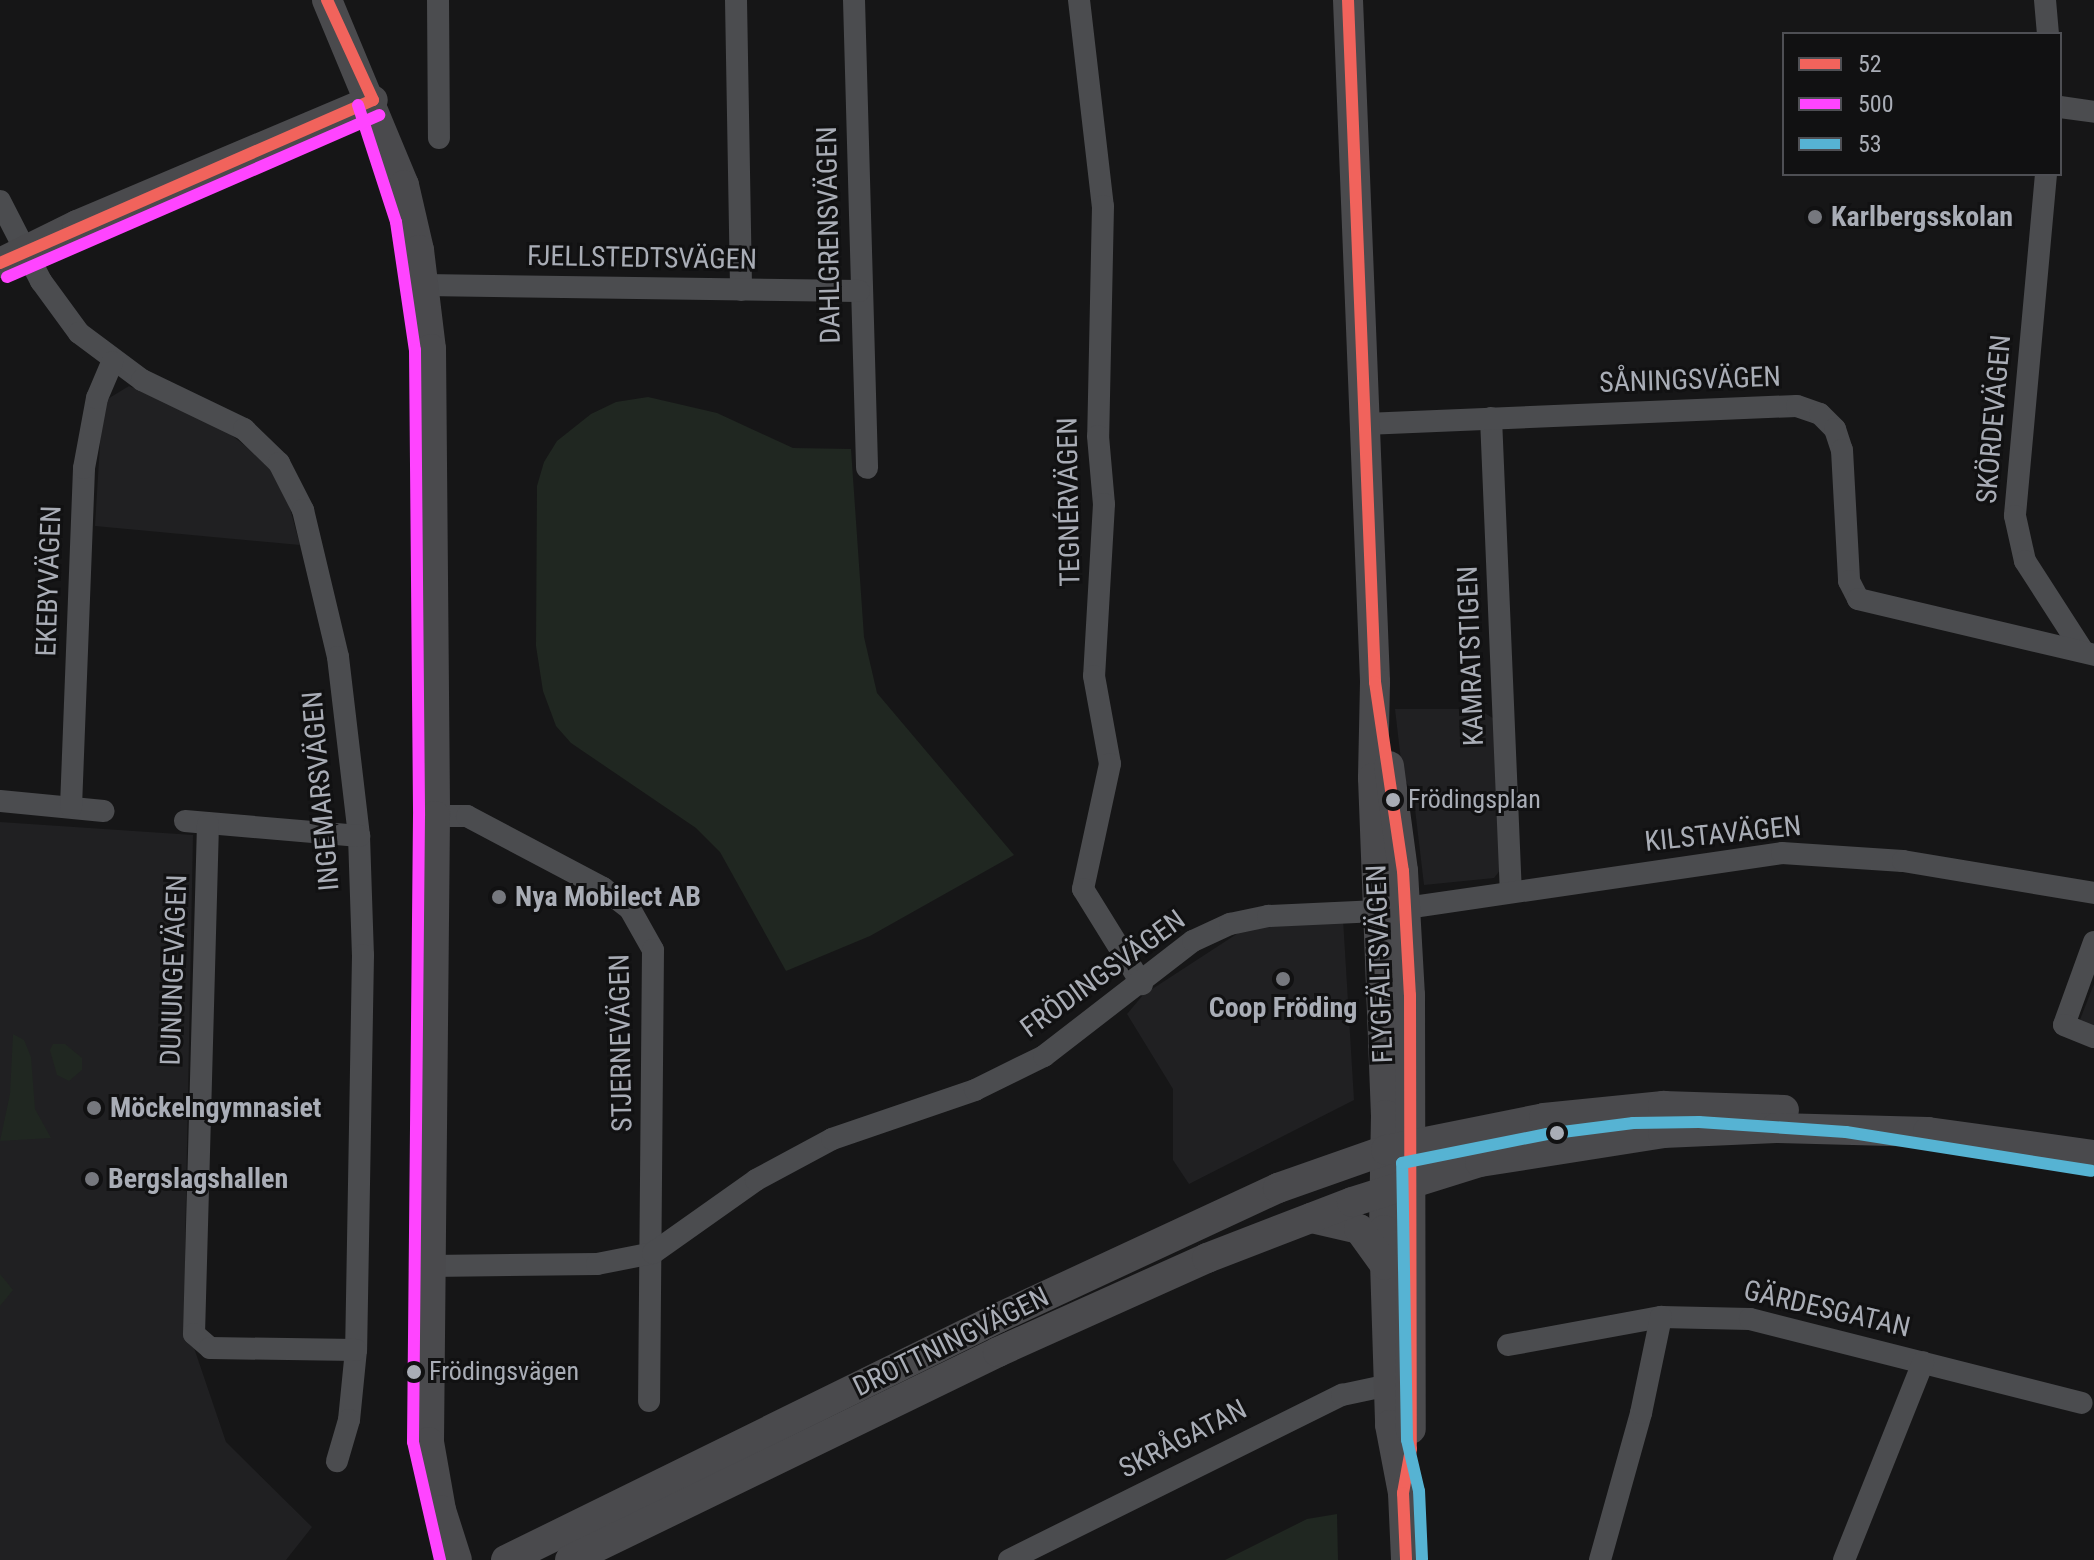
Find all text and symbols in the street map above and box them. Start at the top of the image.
legend [1782,32,2062,176]
text: 52 [1858,50,1882,78]
text: 500 [1858,90,1894,118]
street label: DAHLGRENSVÄGEN [810,126,848,344]
text: 53 [1858,130,1882,158]
place label: Karlbergsskolan [1831,200,2013,234]
marker: Karlbergsskolan [1806,208,1824,226]
street label: FJELLSTEDTSVÄGEN [527,239,757,277]
street label: SKÖRDEVÄGEN [1970,333,2018,505]
street label: SÅNINGSVÄGEN [1599,360,1781,400]
street label: TEGNÉRVÄGEN [1051,417,1087,587]
street label: EKEBYVÄGEN [30,505,68,657]
street label: KAMRATSTIGEN [1451,565,1491,747]
street label: INGEMARSVÄGEN [296,690,346,892]
place label: Frödingsplan [1408,784,1541,816]
marker: Frödingsplan [1385,792,1401,808]
street label: KILSTAVÄGEN [1643,809,1803,859]
street label: FLYGFÄLTSVÄGEN [1360,864,1400,1064]
street label: DUNUNGEVÄGEN [154,874,194,1066]
place label: Nya Mobilect AB [515,880,701,914]
marker: Nya Mobilect AB [490,888,508,906]
street label: FRÖDINGSVÄGEN [1014,903,1192,1045]
street label: STJERNEVÄGEN [603,954,639,1132]
marker: Coop Fröding [1274,970,1292,988]
place label: Coop Fröding [1209,991,1357,1025]
place label: Möckelngymnasiet [110,1091,321,1125]
marker: Möckelngymnasiet [85,1099,103,1117]
unlabelled marker [1549,1125,1565,1141]
place label: Bergslagshallen [108,1162,288,1196]
marker: Bergslagshallen [83,1170,101,1188]
street label: GÄRDESGATAN [1740,1274,1914,1344]
street label: DROTTNINGVÄGEN [848,1280,1054,1404]
place label: Frödingsvägen [429,1356,579,1388]
marker: Frödingsvägen [406,1364,422,1380]
street label: SKRÅGATAN [1114,1393,1252,1485]

